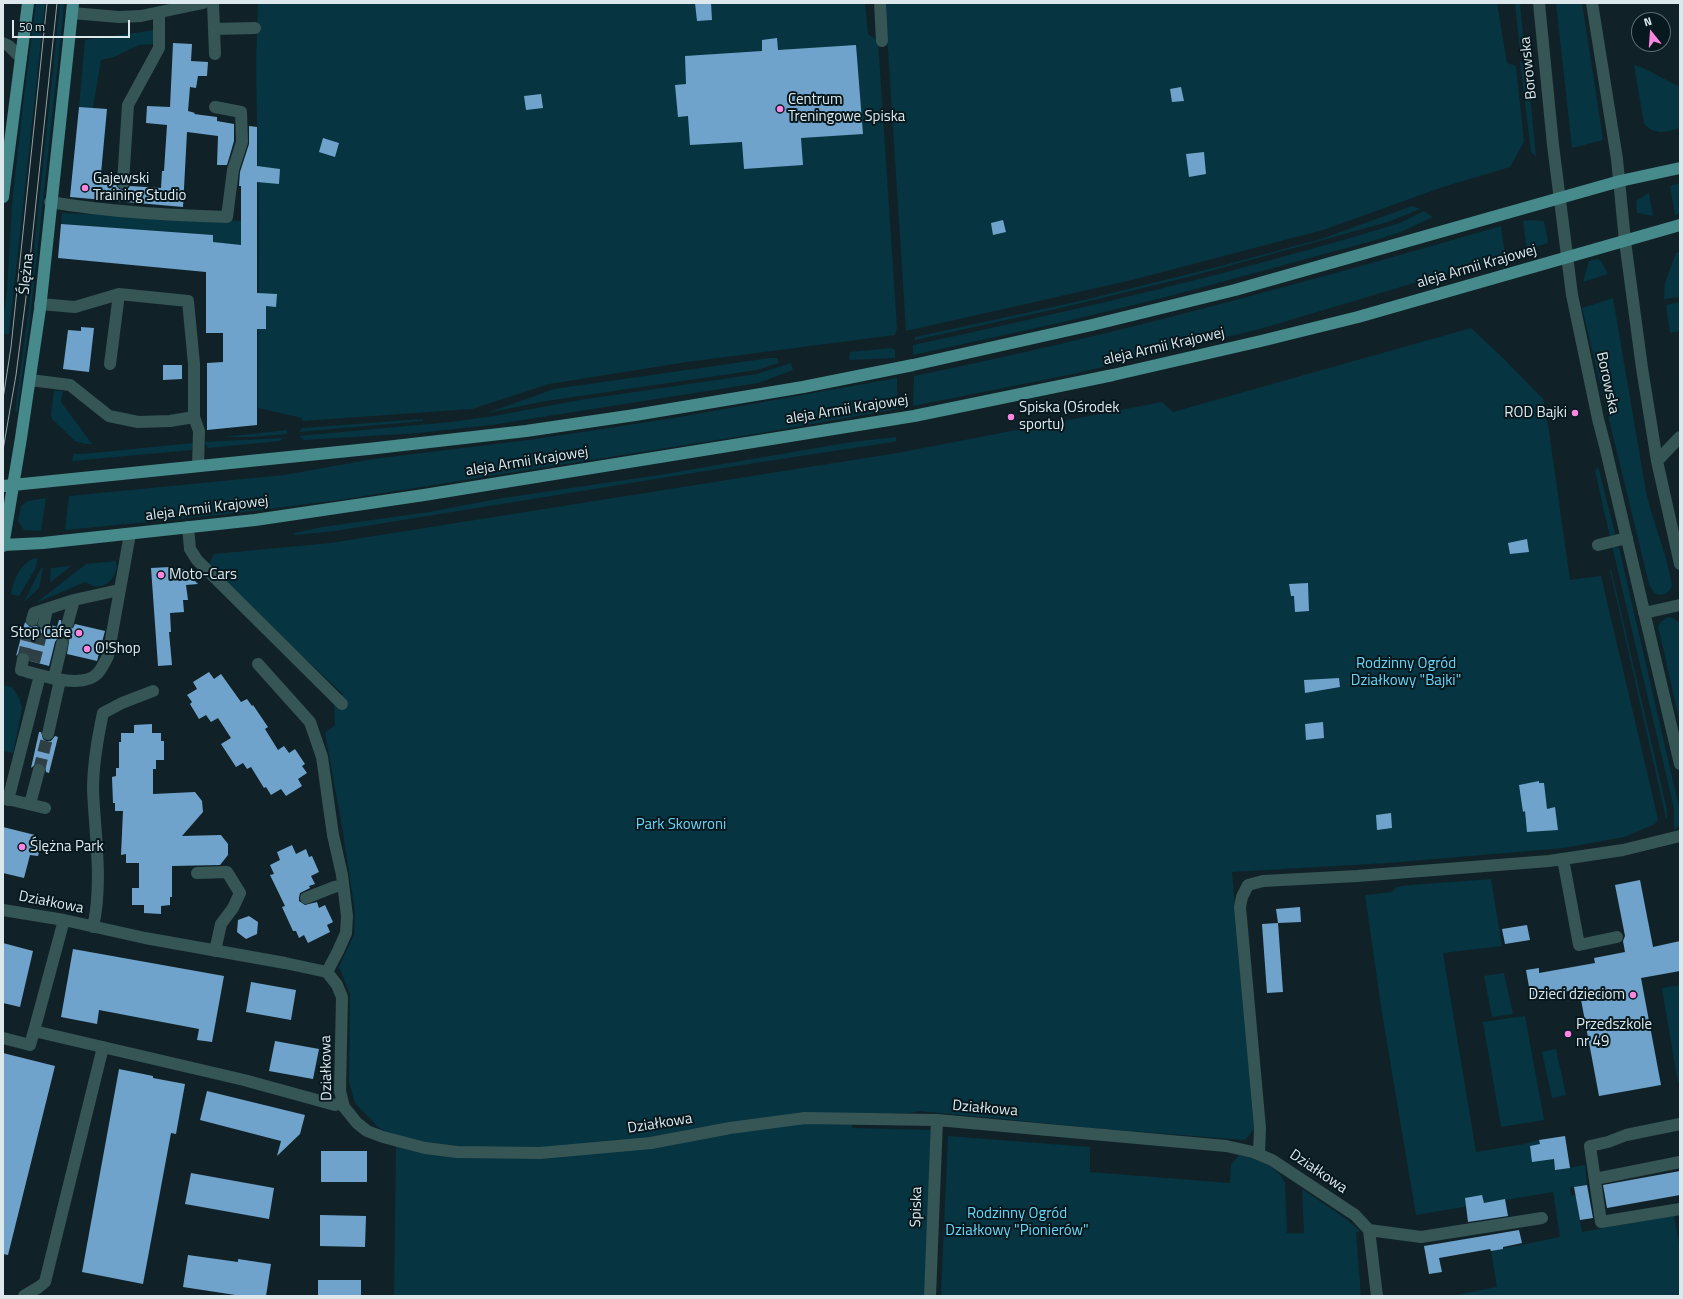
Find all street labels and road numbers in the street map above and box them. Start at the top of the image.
street label: Borowska [1517,36,1541,100]
street label: aleja Armii Krajowej [1415,241,1539,293]
street label: Ślężna [16,252,38,296]
street label: aleja Armii Krajowej [1102,324,1226,370]
street label: Borowska [1592,350,1622,416]
street label: aleja Armii Krajowej [784,391,910,429]
street label: aleja Armii Krajowej [464,443,590,481]
street label: aleja Armii Krajowej [144,493,270,525]
street label: Działkowa [17,888,85,918]
street label: Działkowa [317,1035,337,1101]
street label: Działkowa [952,1097,1018,1121]
street label: Działkowa [626,1110,694,1138]
street label: Działkowa [1286,1146,1350,1198]
street label: Spiska [907,1186,927,1228]

